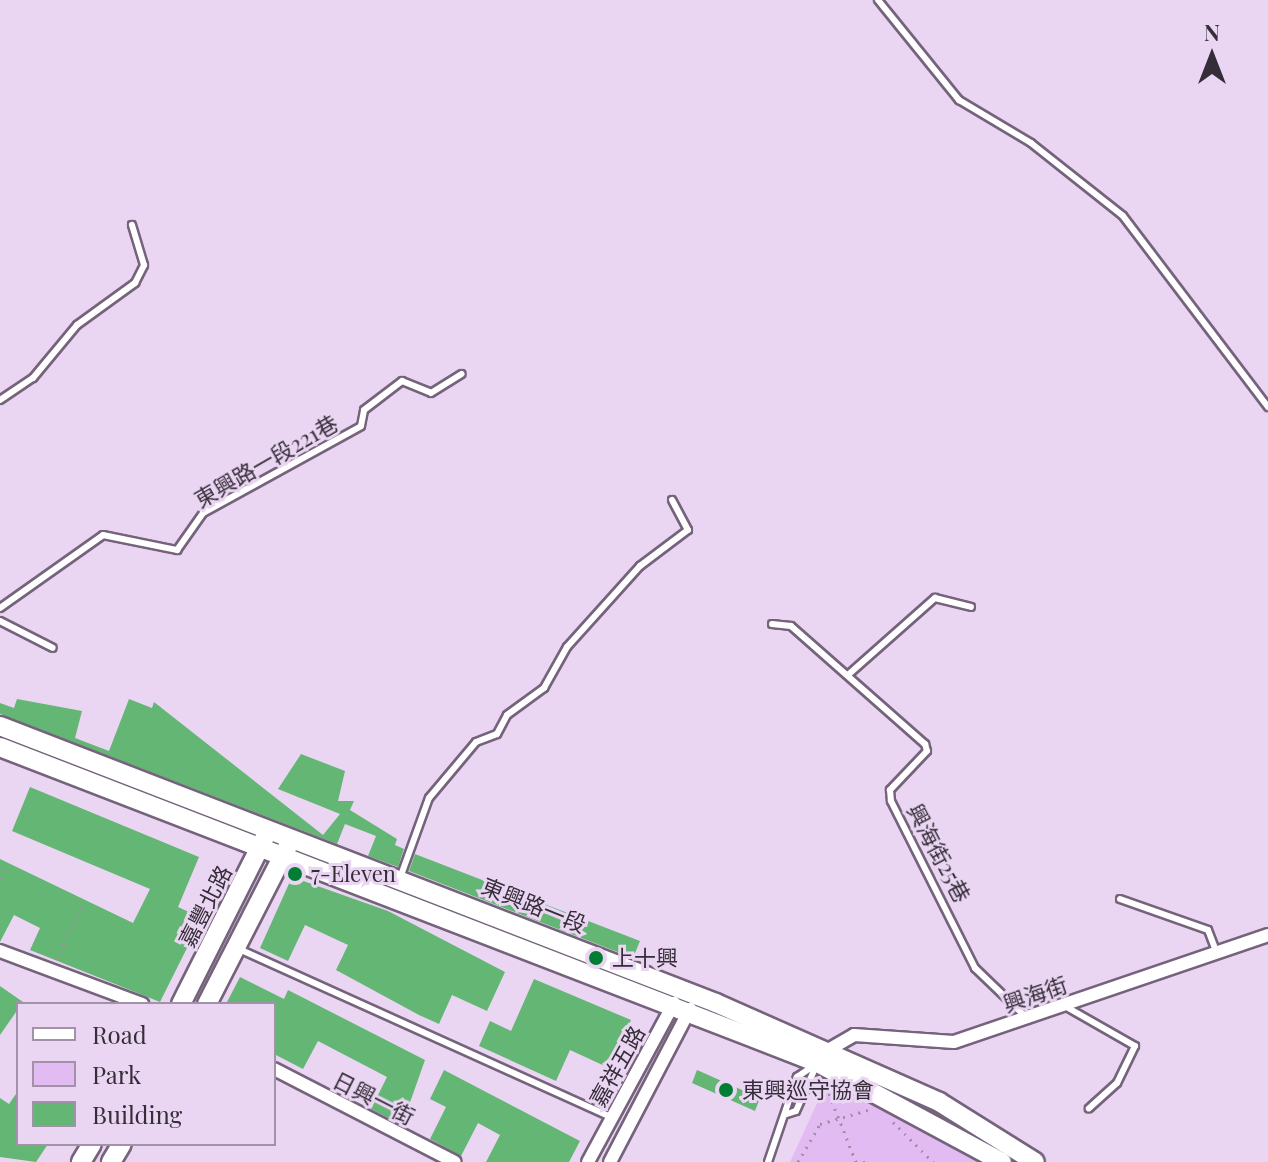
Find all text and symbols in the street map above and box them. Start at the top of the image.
north arrow [1172,16,1252,96]
text: N [1204,17,1220,47]
street label: 東興路一段221巷 [190,409,342,513]
street label: 興海街25巷 [902,799,976,907]
street label: 嘉豐北路 [173,861,237,951]
place label: 7-Eleven [311,861,396,887]
marker: 7-Eleven [286,865,304,883]
street label: 東興路一段 [478,872,590,938]
place label: 上十興 [612,945,678,971]
marker: 上十興 [587,949,605,967]
street label: 興海街 [1000,971,1070,1017]
legend [16,1002,276,1146]
text: Road [92,1018,147,1050]
street label: 嘉祥五路 [584,1021,650,1111]
text: Park [92,1058,141,1090]
street label: 日興一街 [329,1066,419,1130]
place label: 東興巡守協會 [742,1077,874,1103]
marker: 東興巡守協會 [717,1081,735,1099]
text: Building [92,1098,182,1130]

